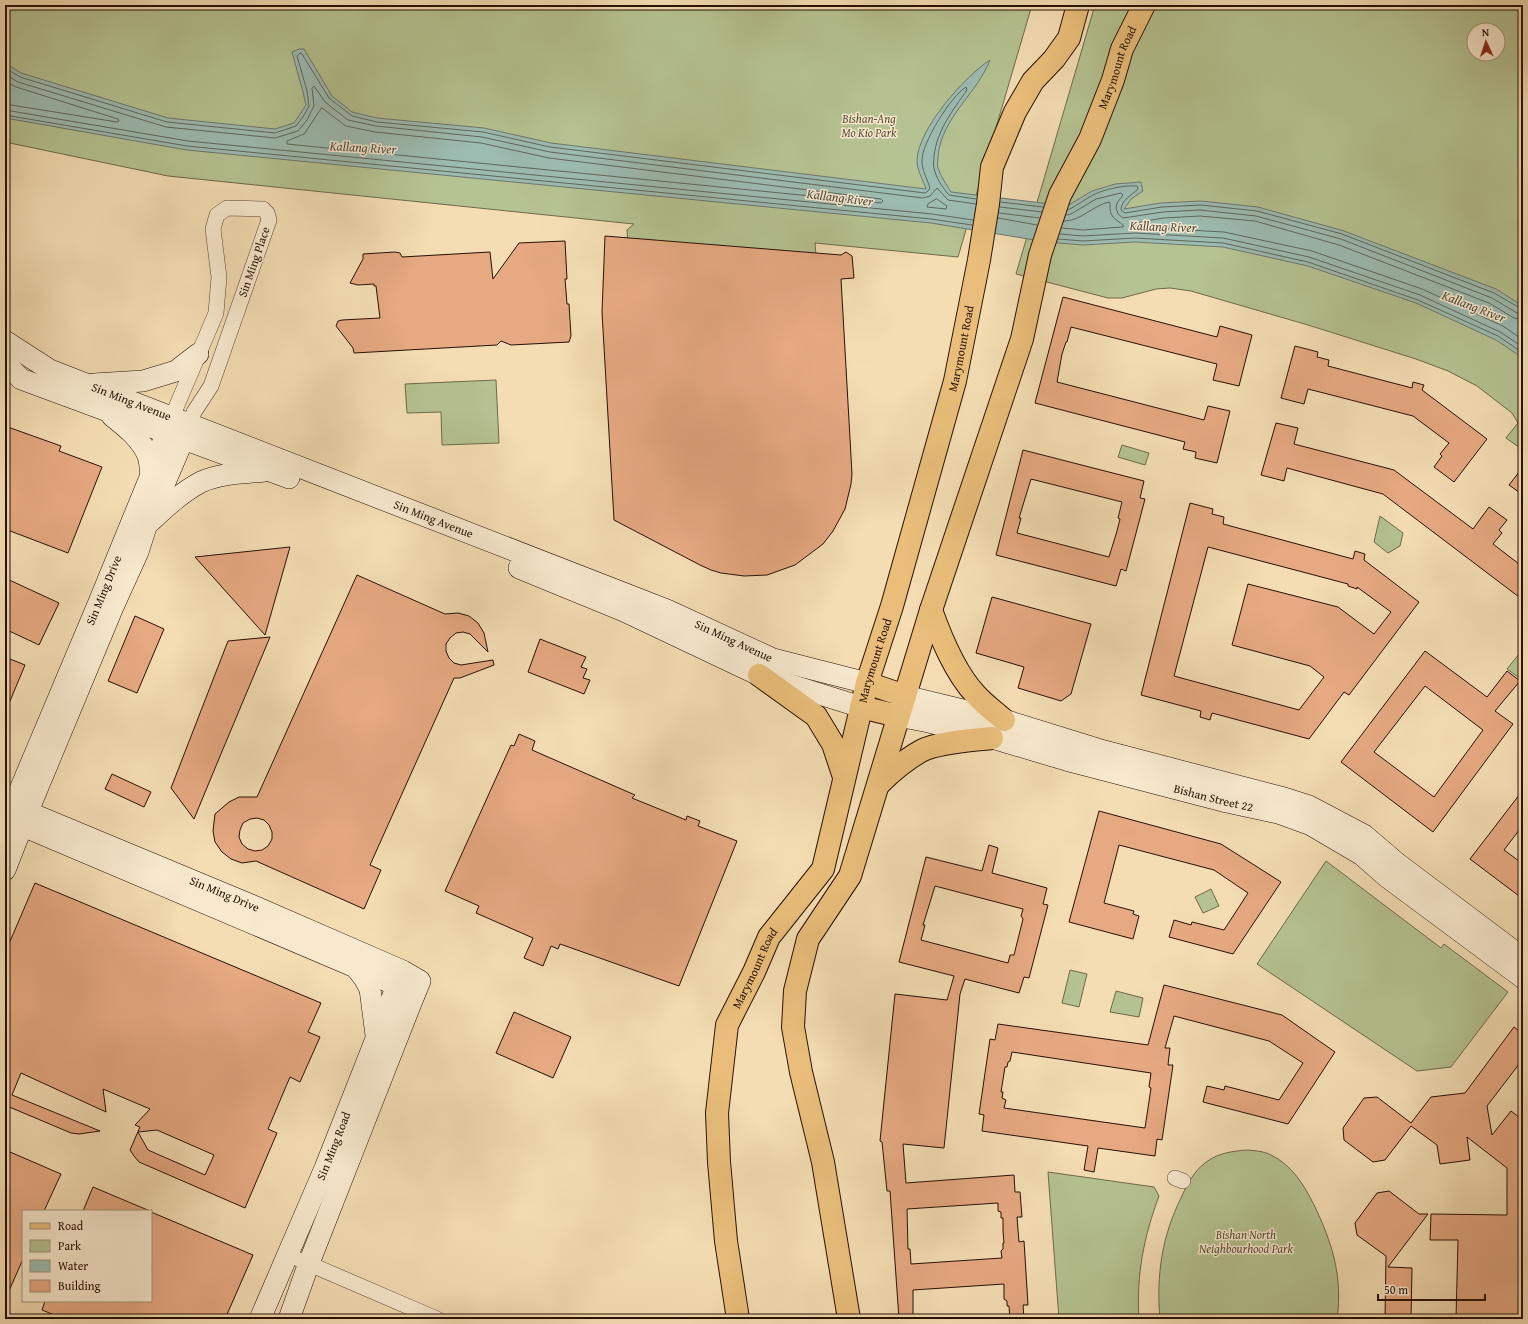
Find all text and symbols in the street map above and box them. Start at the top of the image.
street label: Marymount Road [1093,22,1140,111]
north arrow [1466,22,1506,62]
text: N [1481,24,1490,40]
park label: Bishan-Ang Mo Kio Park [841,110,897,141]
water label: Kallang River [328,136,398,159]
water label: Kallang River [805,184,875,211]
water label: Kallang River [1128,216,1198,237]
street label: Sin Ming Place [234,224,274,299]
water label: Kallang River [1438,285,1509,328]
street label: Marymount Road [943,303,978,394]
street label: Sin Ming Avenue [89,378,174,425]
street label: Sin Ming Avenue [391,496,476,542]
street label: Sin Ming Drive [81,552,125,628]
street label: Sin Ming Avenue [692,615,776,666]
street label: Marymount Road [854,615,896,704]
street label: Bishan Street 22 [1172,779,1255,815]
street label: Sin Ming Drive [187,871,263,916]
street label: Marymount Road [728,924,782,1011]
street label: Sin Ming Road [312,1109,355,1183]
legend [22,1210,152,1302]
text: Road [58,1217,84,1234]
park label: Bishan North Neighbourhood Park [1199,1226,1294,1257]
text: Park [58,1237,82,1254]
text: Water [58,1257,88,1274]
scale bar [1378,1276,1485,1302]
text: Building [58,1277,101,1294]
text: 50 m [1384,1281,1408,1298]

